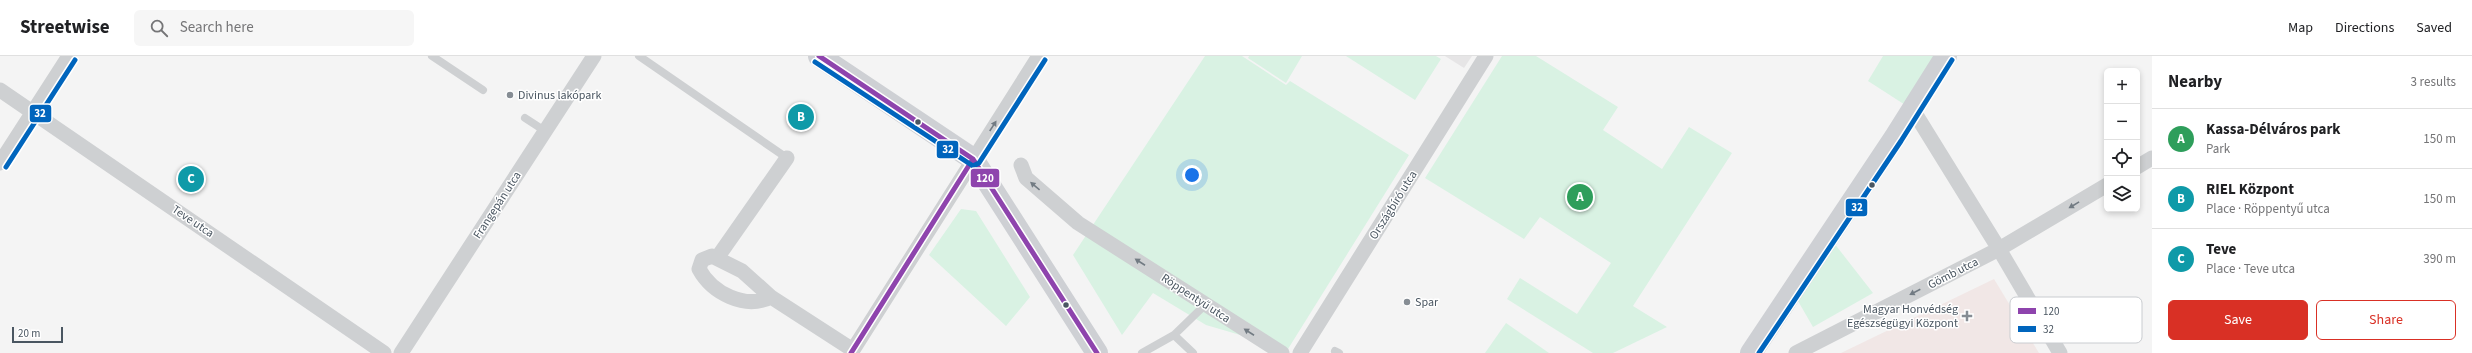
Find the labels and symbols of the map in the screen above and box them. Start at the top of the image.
place label: Divinus lakópark [518,87,601,104]
marker: Divinus lakópark [505,90,515,100]
pin: B [788,102,814,132]
line badge: 32 [29,104,52,123]
text: 32 [34,106,46,121]
unlabelled marker [913,117,923,127]
one-way arrow [990,120,997,132]
line badge: 32 [936,140,959,159]
text: 32 [942,142,954,157]
pin: C [178,164,204,194]
your location [1182,165,1202,185]
street label: Frangepán utca [469,168,526,242]
line badge: 120 [970,168,1000,188]
street label: Országbíró utca [1365,168,1421,243]
text: 120 [976,171,994,186]
unlabelled marker [1867,180,1877,190]
one-way arrow [1029,181,1040,190]
pin: A [1567,182,1593,212]
line badge: 32 [1845,198,1868,217]
text: 32 [1851,200,1863,215]
street label: Teve utca [168,201,217,242]
one-way arrow [2069,201,2079,209]
street label: Gömb utca [1925,253,1981,293]
one-way arrow [1135,258,1145,266]
street label: Röppentyű utca [1158,270,1234,327]
one-way arrow [1909,289,1921,296]
place label: Spar [1415,294,1439,311]
marker: Spar [1402,297,1412,307]
legend [2010,297,2142,343]
unlabelled marker [1061,300,1071,310]
place label: Magyar Honvédség Egészségügyi Központ [1847,301,1958,332]
text: 120 [2043,304,2059,319]
marker: Magyar Honvédség Egészségügyi Központ [1961,310,1973,322]
text: 32 [2043,322,2054,337]
scale bar [12,325,63,344]
one-way arrow [1244,328,1254,336]

